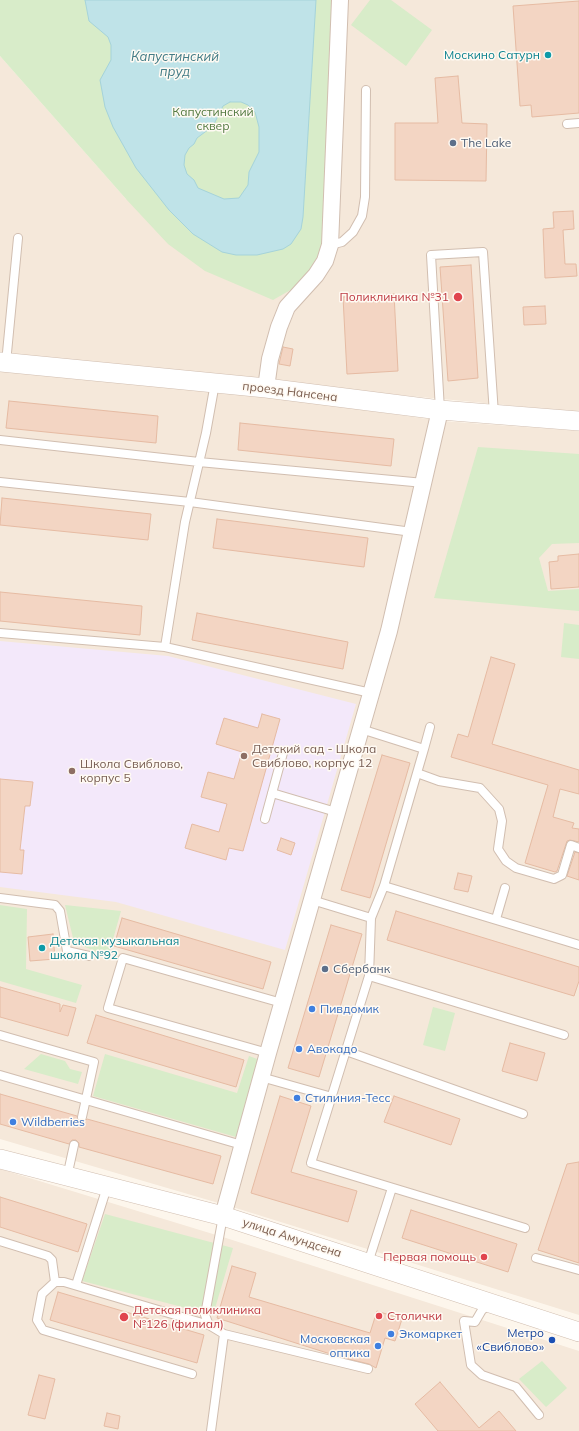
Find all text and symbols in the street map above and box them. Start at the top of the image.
place label: Москино Сатурн [444,48,540,62]
water label: Капустинский пруд [131,49,219,80]
marker: Москино Сатурн [543,50,553,60]
park label: Капустинский сквер [172,105,254,133]
place label: The Lake [461,136,511,150]
marker: The Lake [448,138,458,148]
place label: Поликлиника №31 [339,290,449,304]
marker: Поликлиника №31 [452,291,464,303]
street label: проезд Нансена [242,379,338,405]
place label: Детский сад - Школа Свиблово, корпус 12 [252,742,376,770]
marker: Детский сад - Школа Свиблово, корпус 12 [239,751,249,761]
place label: Школа Свиблово, корпус 5 [80,757,183,785]
marker: Школа Свиблово, корпус 5 [67,766,77,776]
place label: Детская музыкальная школа №92 [50,934,179,962]
marker: Детская музыкальная школа №92 [37,943,47,953]
place label: Сбербанк [333,962,390,976]
marker: Сбербанк [320,964,330,974]
place label: Пивдомик [320,1002,379,1016]
marker: Пивдомик [307,1004,317,1014]
place label: Авокадо [307,1042,358,1056]
marker: Авокадо [294,1044,304,1054]
place label: Стилиния-Тесс [305,1091,391,1105]
marker: Стилиния-Тесс [292,1093,302,1103]
place label: Wildberries [21,1115,85,1129]
marker: Wildberries [8,1117,18,1127]
street label: улица Амундсена [241,1215,343,1261]
place label: Первая помощь [383,1250,476,1264]
marker: Первая помощь [479,1252,489,1262]
place label: Детская поликлиника №126 (филиал) [133,1303,261,1331]
place label: Столички [387,1309,442,1323]
marker: Детская поликлиника №126 (филиал) [118,1311,130,1323]
marker: Столички [374,1311,384,1321]
place label: Метро «Свиблово» [477,1326,544,1354]
place label: Экомаркет [399,1327,462,1341]
marker: Экомаркет [386,1329,396,1339]
place label: Московская оптика [300,1332,370,1360]
marker: Метро «Свиблово» [547,1335,557,1345]
marker: Московская оптика [373,1341,383,1351]

